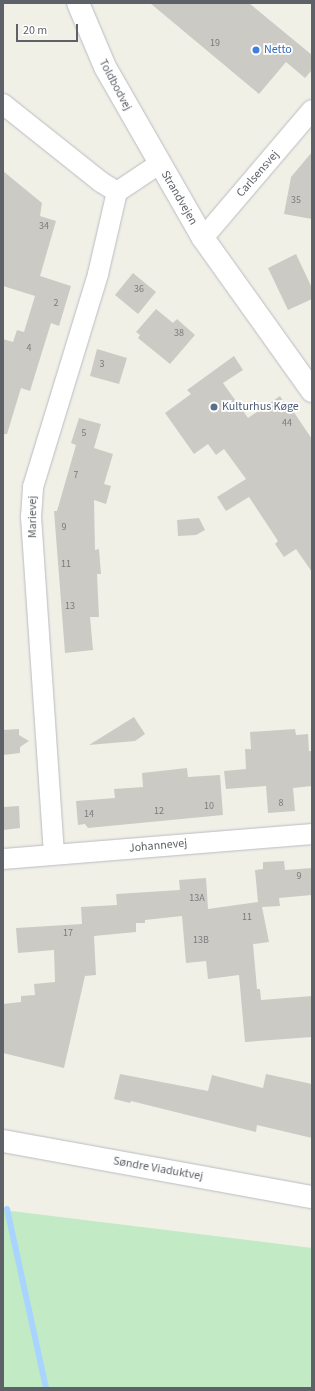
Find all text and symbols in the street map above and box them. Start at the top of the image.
scale bar [18,16,80,42]
text: 20 m [23,22,47,39]
house number: 19 [210,38,220,50]
place label: Netto [264,43,292,57]
marker: Netto [251,45,261,55]
street label: Toldbodvej [95,57,135,113]
street label: Carlsensvej [234,148,282,200]
street label: Strandvejen [158,168,200,228]
house number: 35 [291,195,301,207]
house number: 34 [39,221,49,233]
house number: 36 [134,284,144,296]
house number: 2 [54,298,58,310]
house number: 38 [174,328,184,340]
house number: 4 [27,343,31,355]
house number: 3 [100,359,104,371]
place label: Kulturhus Køge [222,400,299,414]
marker: Kulturhus Køge [209,402,219,412]
house number: 44 [282,418,292,430]
house number: 5 [82,428,86,440]
house number: 7 [74,470,78,482]
street label: Marievej [26,496,40,538]
house number: 9 [62,522,66,534]
house number: 11 [61,559,71,571]
house number: 13 [65,601,75,613]
house number: 8 [279,798,283,810]
house number: 10 [204,801,214,813]
house number: 12 [154,806,164,818]
house number: 14 [84,809,94,821]
street label: Johannevej [128,836,188,856]
house number: 9 [297,871,301,883]
house number: 13A [189,893,205,905]
house number: 11 [242,912,252,924]
house number: 17 [63,928,73,940]
house number: 13B [193,935,209,947]
street label: Søndre Viaduktvej [112,1154,204,1184]

